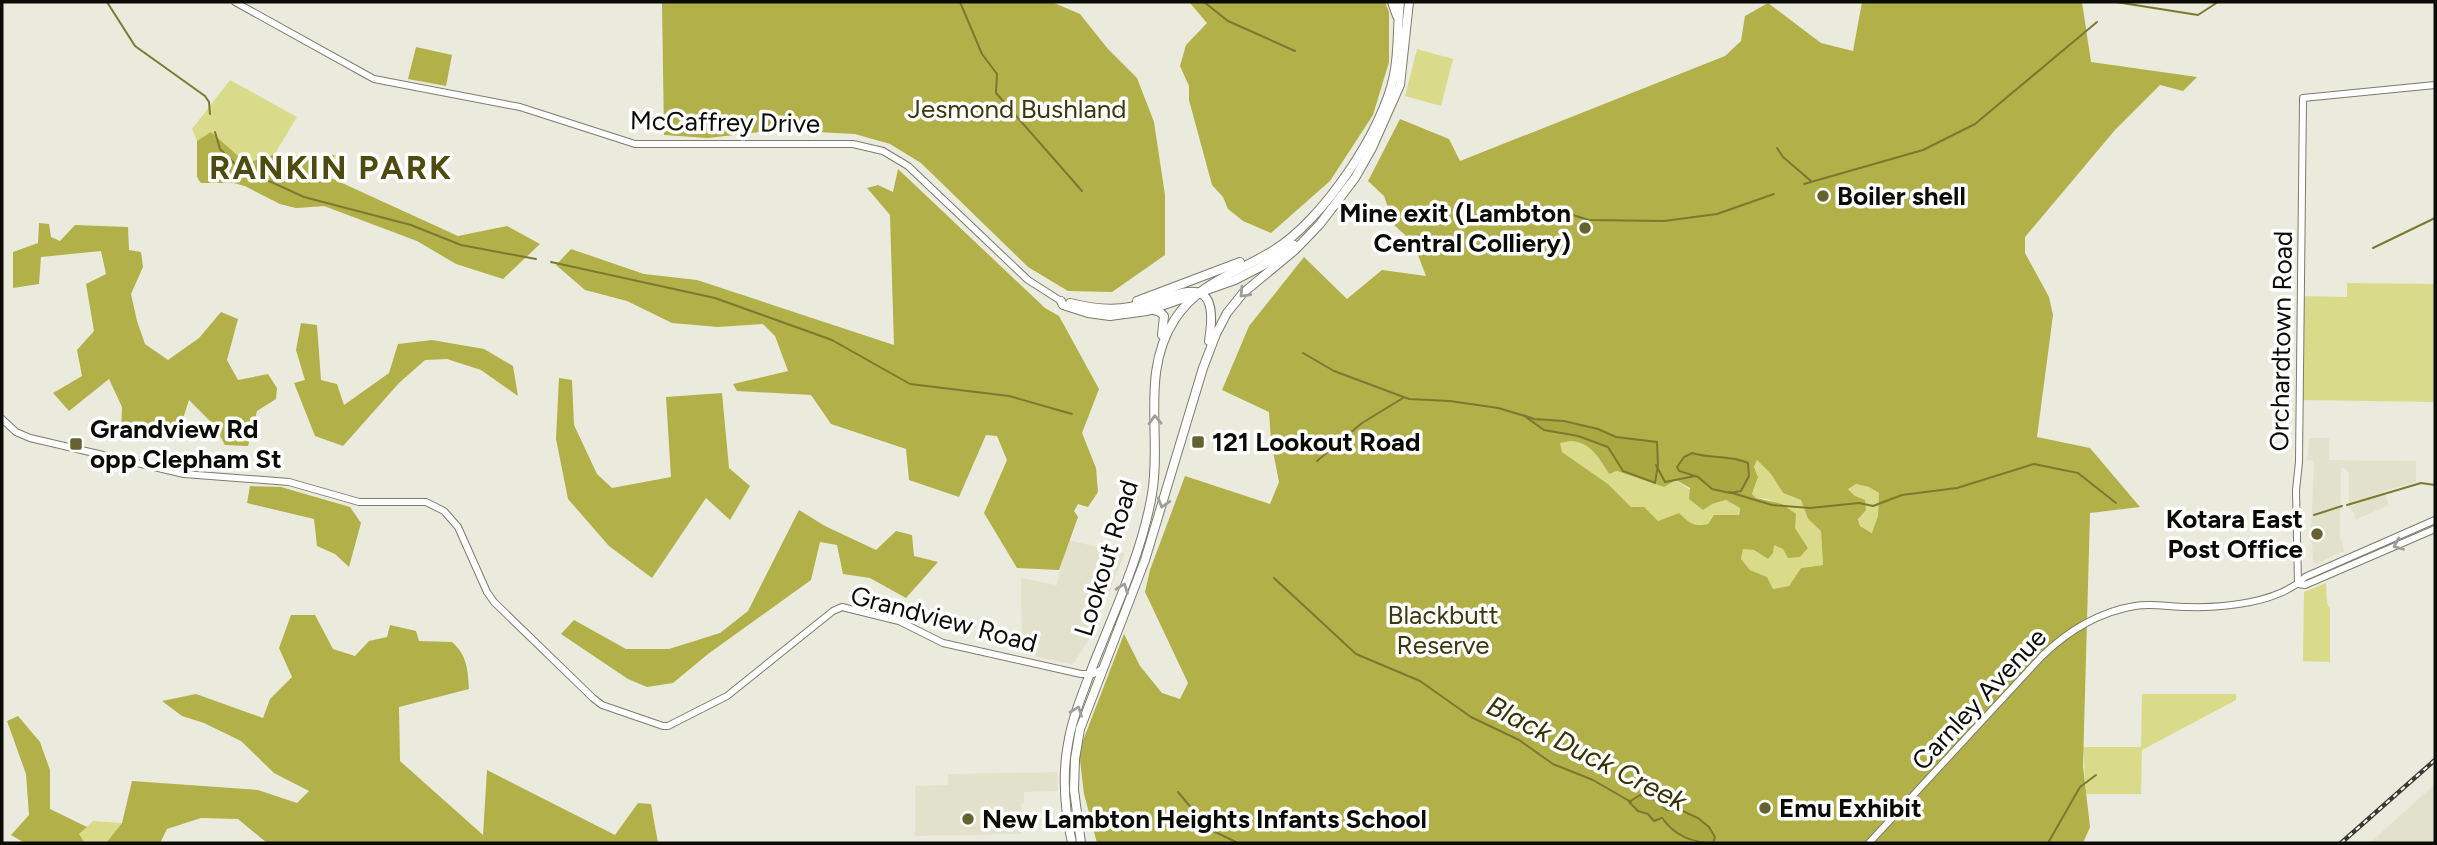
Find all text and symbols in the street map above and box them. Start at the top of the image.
park label: Jesmond Bushland [908,93,1126,125]
street label: McCaffrey Drive [630,104,820,140]
district label: RANKIN PARK [209,148,453,187]
place label: Boiler shell [1837,180,1966,212]
marker: Boiler shell [1815,188,1831,204]
place label: Mine exit (Lambton Central Colliery) [1339,197,1571,259]
marker: Mine exit (Lambton Central Colliery) [1577,220,1593,236]
street label: Orchardtown Road [2263,230,2299,452]
one-way arrow [1240,285,1253,298]
place label: Grandview Rd opp Clepham St [90,413,282,475]
one-way arrow [1147,414,1162,425]
place label: 121 Lookout Road [1212,426,1420,458]
marker: 121 Lookout Road [1190,434,1206,450]
marker: Grandview Rd opp Clepham St [68,436,84,452]
street label: Lookout Road [1067,476,1145,640]
one-way arrow [1156,497,1171,509]
place label: Kotara East Post Office [2166,503,2303,565]
marker: Kotara East Post Office [2309,526,2325,542]
one-way arrow [2393,537,2406,551]
street label: Grandview Road [847,579,1041,659]
one-way arrow [1115,583,1129,595]
park label: Blackbutt Reserve [1388,599,1499,661]
street label: Carnley Avenue [1905,621,2053,777]
water label: Black Duck Creek [1481,688,1694,819]
one-way arrow [1069,705,1083,717]
place label: Emu Exhibit [1779,792,1922,824]
marker: Emu Exhibit [1757,800,1773,816]
place label: New Lambton Heights Infants School [982,803,1427,835]
marker: New Lambton Heights Infants School [960,811,976,827]

